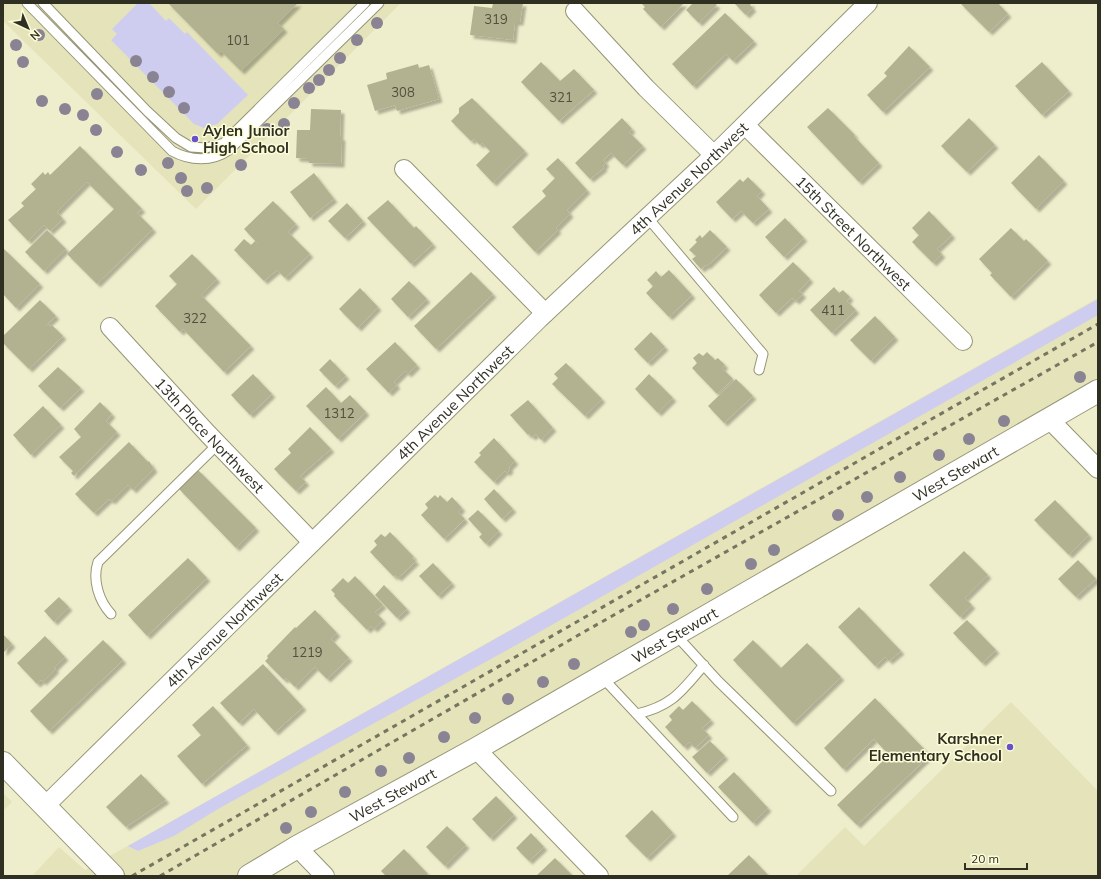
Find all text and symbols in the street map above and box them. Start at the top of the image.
north arrow [8,8,48,48]
house number: 319 [484,11,508,27]
text: N [27,27,43,43]
house number: 101 [226,32,250,48]
house number: 308 [391,84,415,100]
house number: 321 [549,89,573,105]
street label: 4th Avenue Northwest [625,117,752,239]
place label: Aylen Junior High School [203,121,289,157]
marker: Aylen Junior High School [190,134,200,144]
street label: 15th Street Northwest [792,171,915,294]
house number: 411 [821,302,845,318]
house number: 322 [183,310,207,326]
street label: 4th Avenue Northwest [392,341,517,464]
street label: 13th Place Northwest [151,373,269,496]
house number: 1312 [323,405,355,421]
street label: West Stewart [909,441,1002,505]
street label: 4th Avenue Northwest [161,568,286,692]
street label: West Stewart [628,603,721,667]
house number: 1219 [291,644,323,660]
place label: Karshner Elementary School [869,729,1002,765]
marker: Karshner Elementary School [1005,742,1015,752]
street label: West Stewart [346,763,439,826]
scale bar [965,845,1027,871]
text: 20 m [971,851,999,866]

